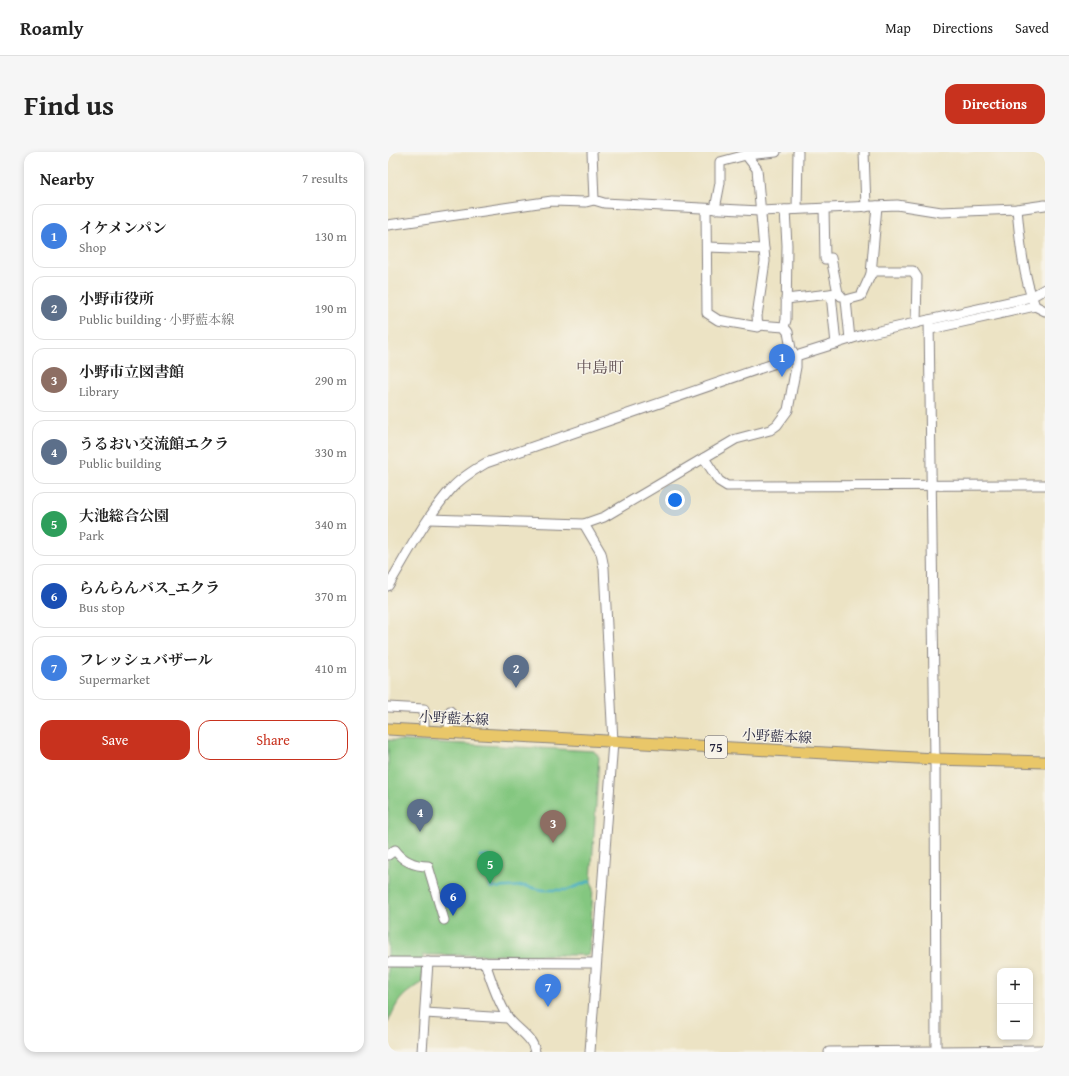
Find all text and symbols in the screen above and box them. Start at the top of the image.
text: Roamly [20,14,84,42]
text: Map [885,18,911,38]
text: Directions [933,18,993,38]
text: Saved [1015,18,1049,38]
text: Find us [24,84,114,125]
button: Directions [945,84,1045,124]
text: Nearby [40,166,94,191]
text: 7 results [302,169,348,188]
text: イケメンパン [79,217,167,238]
text: 1 [51,227,57,246]
text: 130 m [315,227,347,246]
text: Shop [79,238,106,257]
text: 小野市役所 [79,288,154,309]
text: 2 [51,299,57,318]
text: 190 m [315,299,347,318]
text: Public building · 小野藍本線 [79,310,234,329]
pin: 1 [769,344,795,377]
district label: 中島町 [576,355,624,379]
text: 小野市立図書館 [79,361,184,382]
text: 3 [51,371,57,390]
text: 290 m [315,371,347,390]
text: Library [79,382,119,401]
text: うるおい交流館エクラ [79,433,229,454]
text: 4 [51,443,57,462]
text: 330 m [315,443,347,462]
text: Public building [79,454,161,473]
your location [665,490,685,510]
text: 大池総合公園 [79,505,169,526]
text: 5 [51,515,57,534]
text: 340 m [315,515,347,534]
text: Park [79,526,104,545]
text: らんらんバス_エクラ [79,577,220,598]
text: 6 [51,587,57,606]
text: 370 m [315,587,347,606]
text: Bus stop [79,598,125,617]
text: フレッシュバザール [79,649,213,670]
pin: 2 [503,655,529,688]
text: 7 [51,659,57,678]
text: 410 m [315,659,347,678]
text: Supermarket [79,670,150,689]
street label: 小野藍本線 [419,706,489,730]
button: Save [40,720,190,760]
button: Share [198,720,348,760]
street label: 小野藍本線 [742,724,812,748]
road number: 75 [705,736,727,758]
pin: 4 [407,799,433,832]
pin: 3 [540,810,566,843]
pin: 5 [477,851,503,884]
pin: 6 [440,883,466,916]
map controls [997,968,1033,1040]
button: + [997,968,1033,1004]
pin: 7 [535,974,561,1007]
button: − [997,1004,1033,1040]

